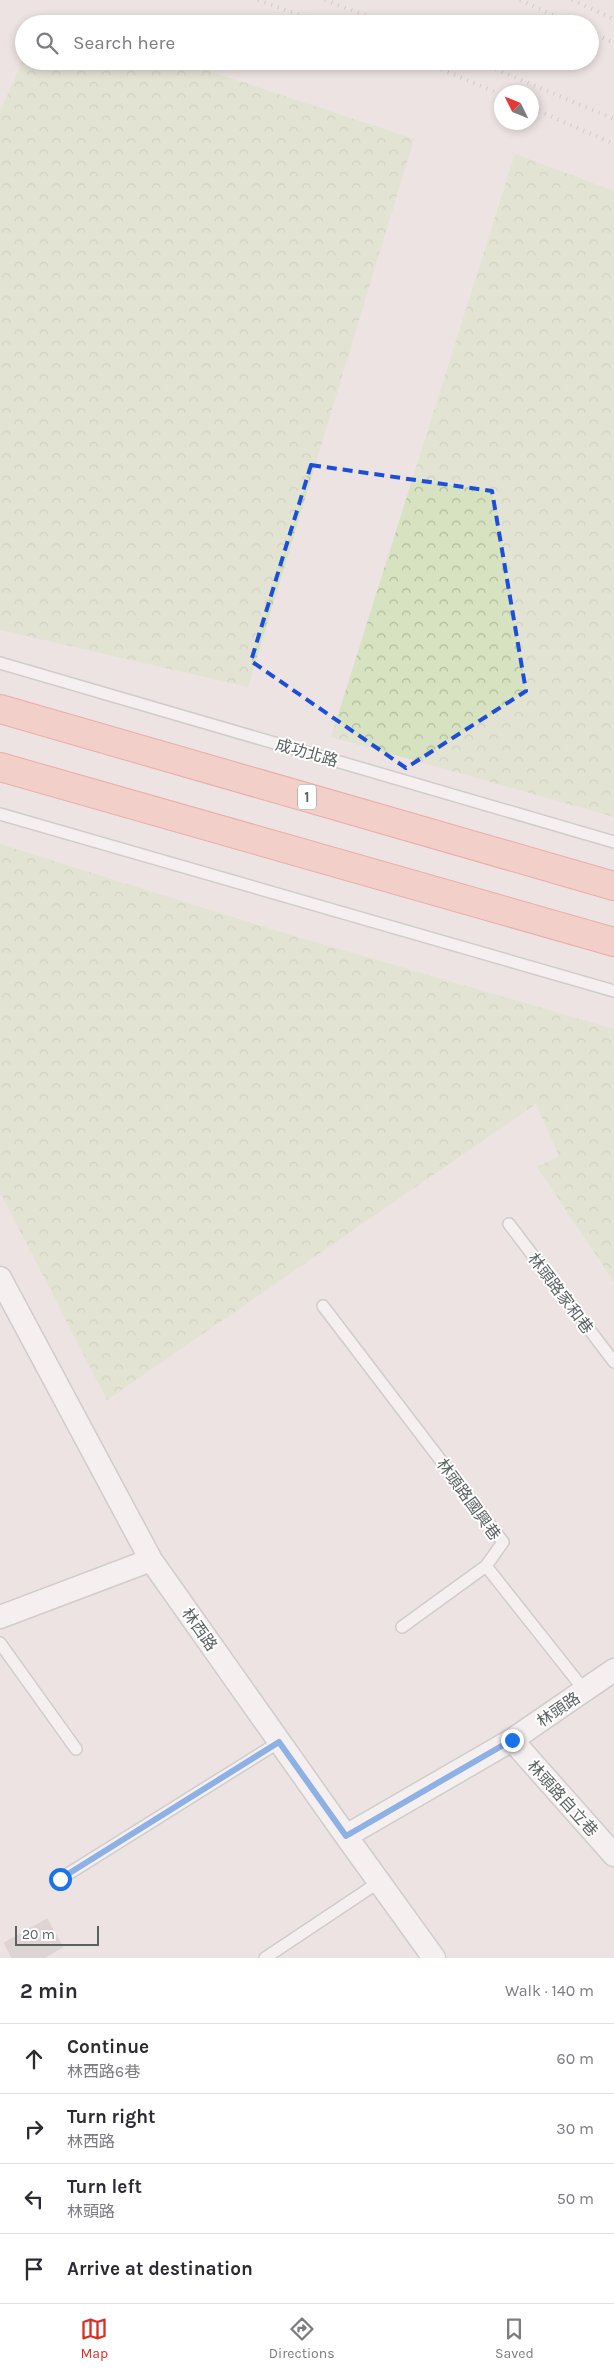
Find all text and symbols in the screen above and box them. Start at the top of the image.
search box [15,15,599,70]
icon: search [33,29,61,57]
text: Search here [73,32,175,54]
north arrow [494,85,539,130]
street label: 成功北路 [273,735,340,770]
road number: 1 [298,784,316,810]
street label: 林頭路家和巷 [524,1249,597,1337]
street label: 林頭路國興巷 [433,1455,504,1544]
street label: 林西路 [178,1604,221,1654]
street label: 林頭路 [533,1688,583,1731]
route end [501,1729,524,1752]
street label: 林頭路自立巷 [523,1756,602,1840]
route start [49,1868,72,1891]
scale bar [15,1923,99,1946]
text: 20 m [22,1926,55,1943]
text: 2 min [20,1979,78,2003]
text: Walk · 140 m [505,1981,594,2000]
text: Continue [67,2036,149,2058]
icon: ahead [20,2045,48,2073]
text: 60 m [557,2049,594,2068]
text: 林西路6巷 [67,2062,140,2081]
text: Turn right [67,2106,156,2128]
icon: right [20,2115,48,2143]
text: 30 m [556,2119,594,2138]
text: 林西路 [67,2132,115,2151]
text: Turn left [67,2176,142,2198]
icon: left [20,2185,48,2213]
text: 50 m [557,2189,594,2208]
text: 林頭路 [67,2202,115,2221]
icon: arrive [20,2255,48,2283]
text: Arrive at destination [67,2258,253,2280]
tab: Map [80,2315,108,2362]
tab: Directions [269,2315,335,2362]
tab: Saved [495,2315,534,2362]

